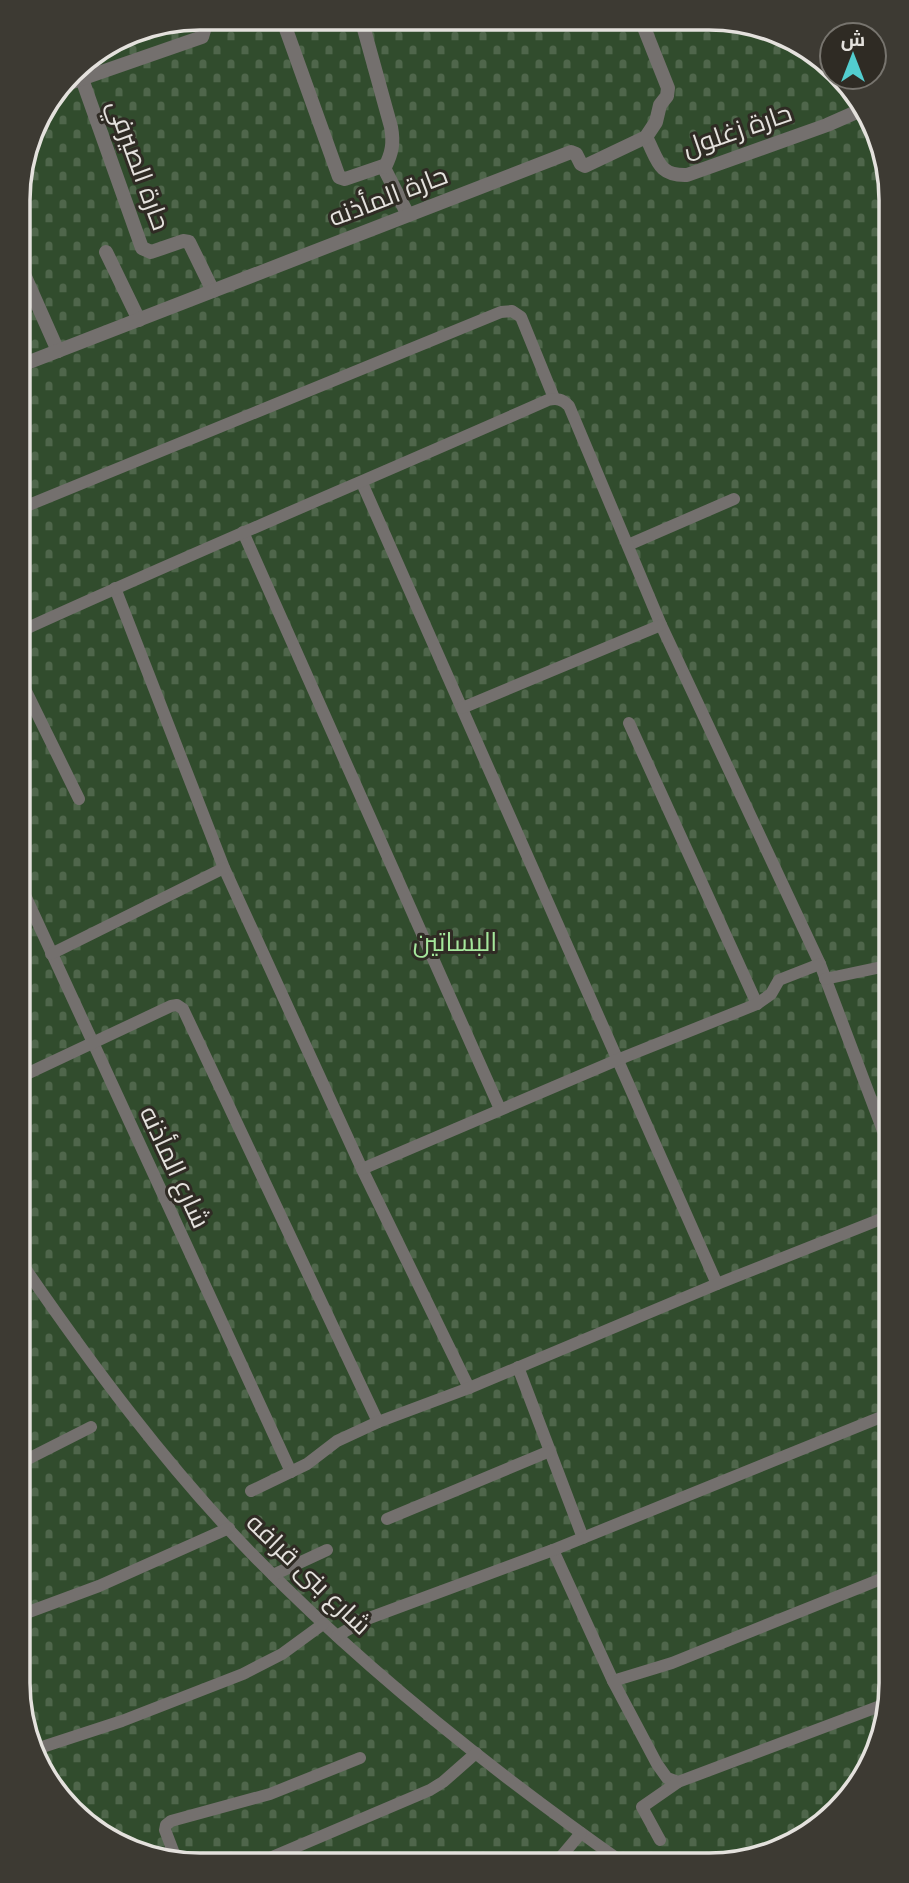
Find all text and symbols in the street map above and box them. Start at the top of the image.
north arrow [818,21,888,91]
text: ش [841,27,865,51]
street label: حارة الصيرفي [96,95,178,236]
street label: حارة زغلول [678,95,796,164]
street label: حارة المأذنه [324,158,452,233]
park label: البساتين [413,925,497,958]
street label: شارع المأذنه [132,1100,218,1234]
street label: شارع بنى قرافه [239,1506,379,1642]

